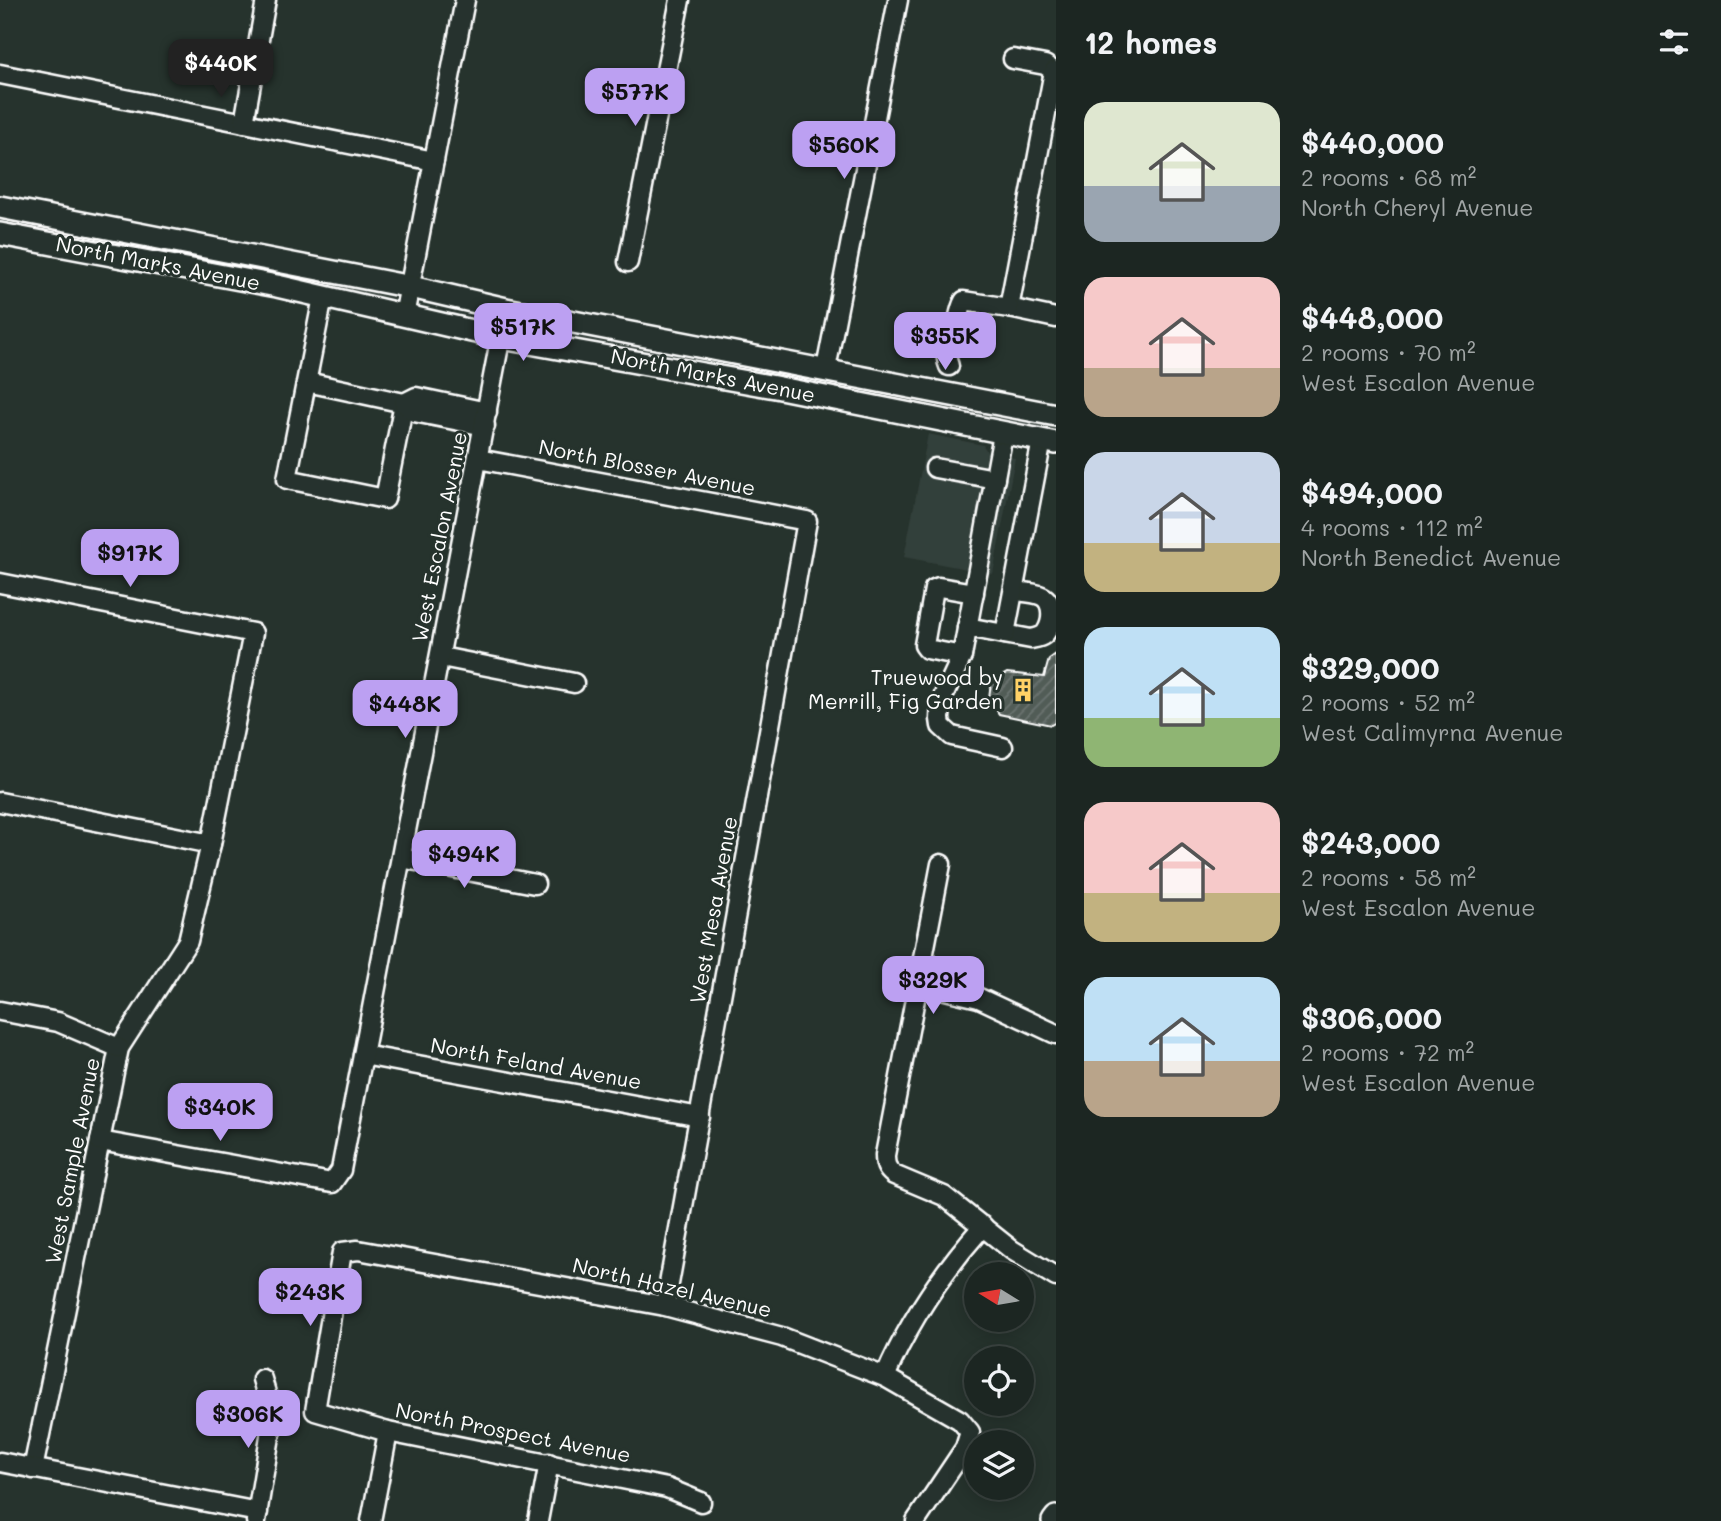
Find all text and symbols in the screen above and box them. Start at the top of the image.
text: 12 homes [1084,22,1217,62]
icon: filters [1655,23,1693,61]
pin: $440K [172,40,270,99]
text: $440K [184,47,258,77]
pin: $577K [586,68,684,128]
text: $577K [601,76,669,106]
pin: $560K [795,122,893,181]
text: $440,000 [1301,122,1444,162]
text: $560K [808,129,880,159]
icon: home [1140,130,1224,214]
text: 2 rooms · 68 m² [1301,162,1476,192]
text: North Cheryl Avenue [1301,192,1534,222]
street label: North Marks Avenue [54,229,263,296]
text: $448,000 [1301,297,1443,337]
pin: $517K [474,304,572,363]
icon: home [1140,305,1224,389]
text: $517K [490,311,556,341]
pin: $355K [896,312,994,372]
text: $355K [910,320,980,350]
text: 2 rooms · 70 m² [1301,337,1476,367]
street label: North Marks Avenue [609,341,818,408]
text: West Escalon Avenue [1301,367,1535,397]
street label: West Escalon Avenue [405,429,472,644]
street label: North Blosser Avenue [537,432,758,501]
text: $494,000 [1301,472,1443,512]
icon: home [1140,480,1224,564]
text: 4 rooms · 112 m² [1301,512,1483,542]
pin: $917K [81,530,179,589]
text: $917K [97,537,163,567]
text: North Benedict Avenue [1301,542,1561,572]
text: $329,000 [1301,647,1439,687]
icon: home [1140,655,1224,739]
place label: Truewood by Merrill, Fig Garden [808,663,1003,714]
building icon: Truewood by Merrill, Fig Garden [1009,676,1037,704]
pin: $448K [356,680,454,740]
text: 2 rooms · 52 m² [1301,687,1475,717]
text: $448K [369,688,441,718]
text: West Calimyrna Avenue [1301,717,1564,747]
street label: West Mesa Avenue [683,814,742,1006]
text: $243,000 [1301,822,1440,862]
pin: $494K [415,830,513,890]
icon: home [1140,830,1224,914]
text: $494K [428,838,500,868]
text: 2 rooms · 58 m² [1301,862,1476,892]
text: West Escalon Avenue [1301,892,1535,922]
pin: $329K [884,956,982,1016]
text: $329K [898,964,968,994]
text: $306,000 [1301,997,1442,1037]
icon: home [1140,1005,1224,1089]
street label: North Feland Avenue [429,1031,644,1094]
text: 2 rooms · 72 m² [1301,1037,1474,1067]
street label: West Sample Avenue [38,1055,105,1266]
text: West Escalon Avenue [1301,1067,1535,1097]
pin: $340K [171,1084,269,1143]
text: $340K [184,1091,256,1121]
street label: North Hazel Avenue [570,1250,775,1323]
north arrow [964,1262,1034,1332]
map controls [964,1262,1034,1500]
pin: $243K [261,1268,359,1328]
text: $243K [275,1276,345,1306]
button: locate [964,1346,1034,1416]
pin: $306K [199,1390,297,1450]
street label: North Prospect Avenue [393,1395,633,1468]
text: $306K [212,1398,284,1428]
button: layers [964,1430,1034,1500]

